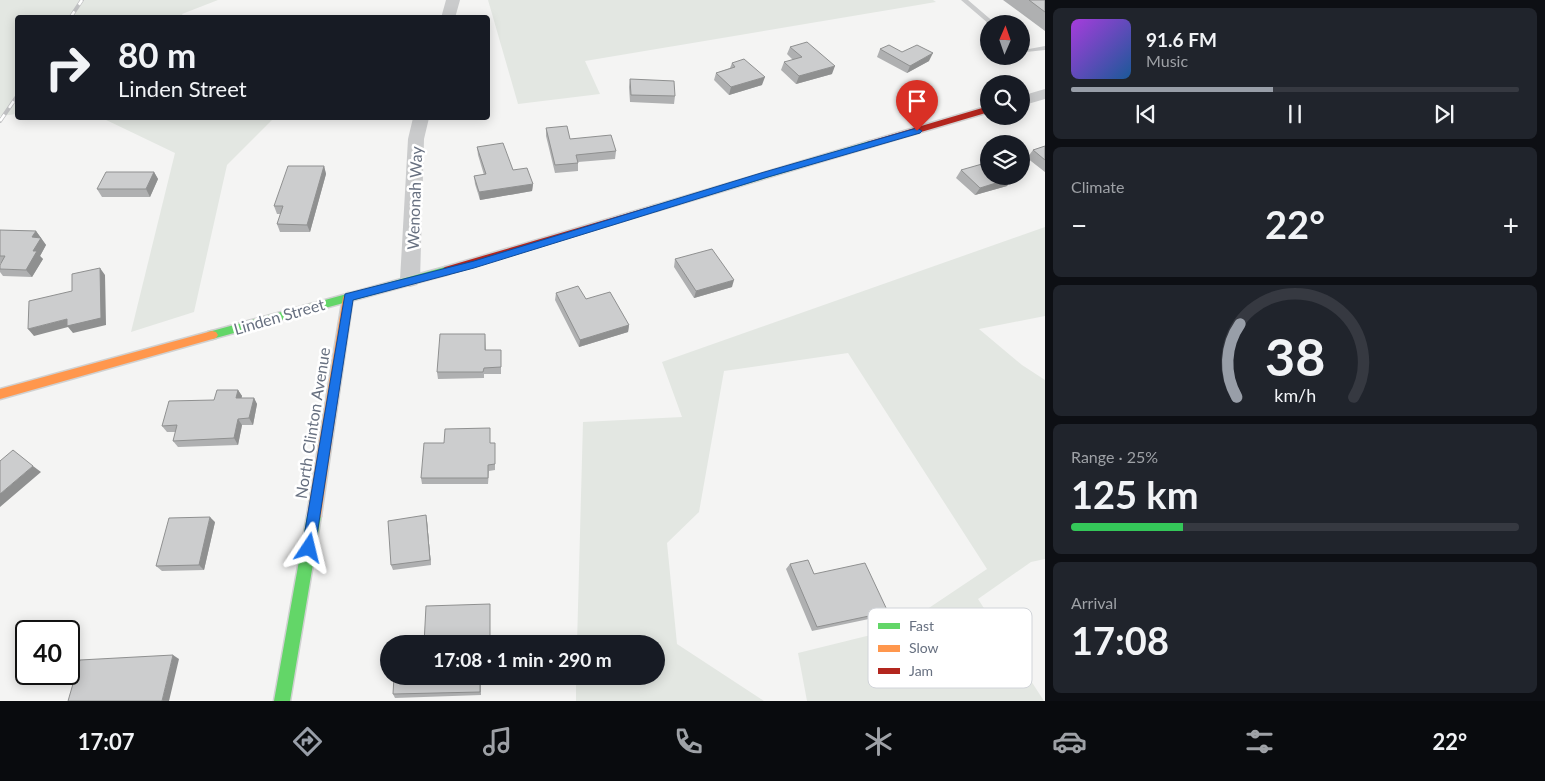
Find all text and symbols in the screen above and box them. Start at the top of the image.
north arrow [980,15,1030,65]
map controls [980,15,1030,185]
text: 91.6 FM [1146,28,1217,51]
text: 80 m [118,33,196,75]
icon: right [35,35,100,100]
text: Music [1146,51,1188,70]
text: Linden Street [118,75,247,102]
button: search [980,75,1030,125]
pin [896,80,938,131]
icon: arrive [903,87,931,115]
icon: previous [1132,100,1160,128]
icon: pause [1281,100,1309,128]
icon: next [1430,100,1458,128]
button: layers [980,135,1030,185]
street label: Wenonah Way [403,145,425,250]
text: Climate [1071,177,1124,196]
text: 22° [1265,201,1325,247]
text: − [1071,208,1087,242]
text: + [1503,208,1519,242]
street label: Linden Street [231,294,327,338]
text: 38 [1265,325,1325,387]
street label: North Clinton Avenue [291,346,333,500]
text: km/h [1274,384,1316,406]
text: Range · 25% [1071,447,1158,466]
text: 125 km [1071,471,1199,517]
position arrow [282,521,334,573]
text: Arrival [1071,593,1117,612]
legend [868,608,1032,688]
text: Fast [909,617,934,634]
text: 17:08 [1071,617,1169,663]
speed limit sign: 40 [15,620,80,685]
text: Slow [909,639,939,656]
text: 17:08 · 1 min · 290 m [433,648,612,671]
text: Jam [909,662,933,679]
icon: directions [290,724,325,759]
icon: music [480,724,515,759]
icon: phone [671,724,706,759]
icon: climate [861,724,896,759]
icon: car [1052,724,1087,759]
icon: filters [1242,724,1277,759]
text: 17:07 [78,728,134,755]
text: 22° [1433,728,1467,755]

